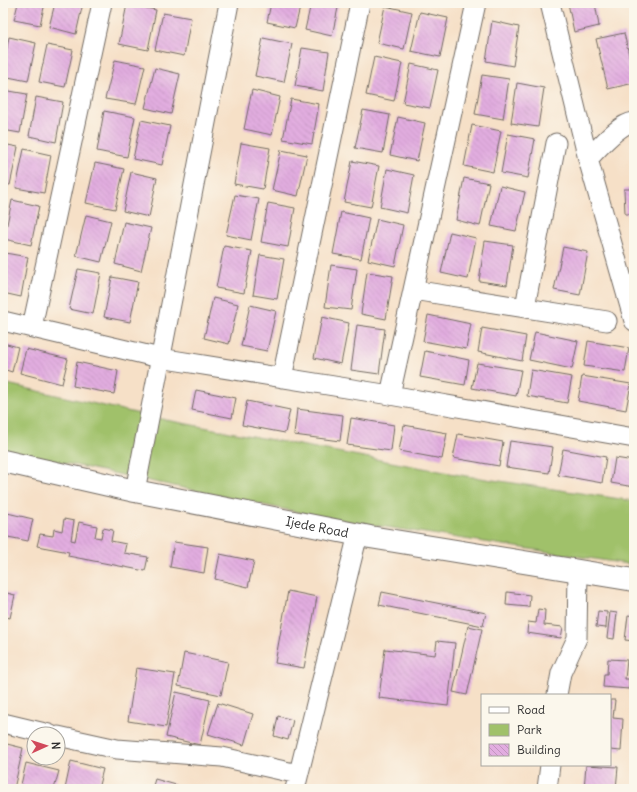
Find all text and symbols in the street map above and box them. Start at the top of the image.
street label: Ijede Road [284,512,350,541]
legend [481,694,611,766]
text: Road [517,702,545,717]
text: Park [517,722,542,737]
north arrow [26,726,66,766]
text: N [49,741,63,750]
text: Building [517,742,561,757]

